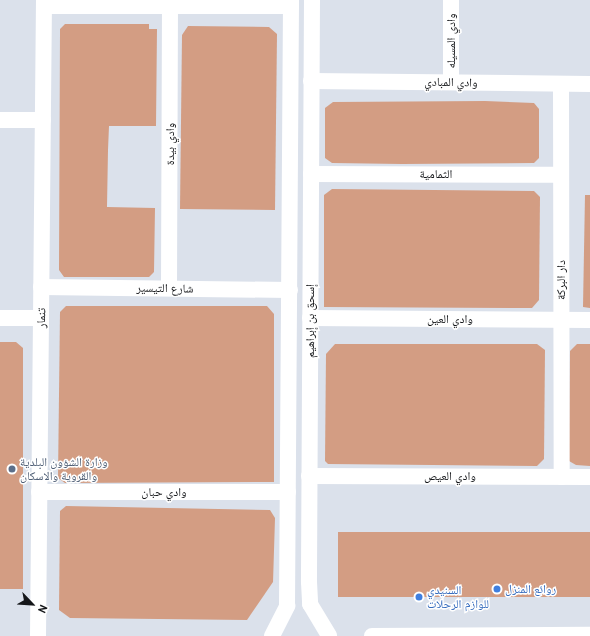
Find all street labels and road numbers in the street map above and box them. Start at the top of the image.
street label: وادي المسيله [444,13,458,69]
street label: وادي المبادي [424,74,478,90]
street label: وادي بيدة [163,123,177,165]
street label: الثمامية [420,167,452,181]
street label: دار البركة [554,260,568,300]
street label: شارع التيسير [136,280,194,296]
street label: إسحق بن إبراهيم [303,284,317,358]
street label: تنمار [34,308,48,328]
street label: وادي العين [427,312,473,326]
street label: وادي العيص [424,469,476,483]
street label: وادي حبان [141,485,187,499]

